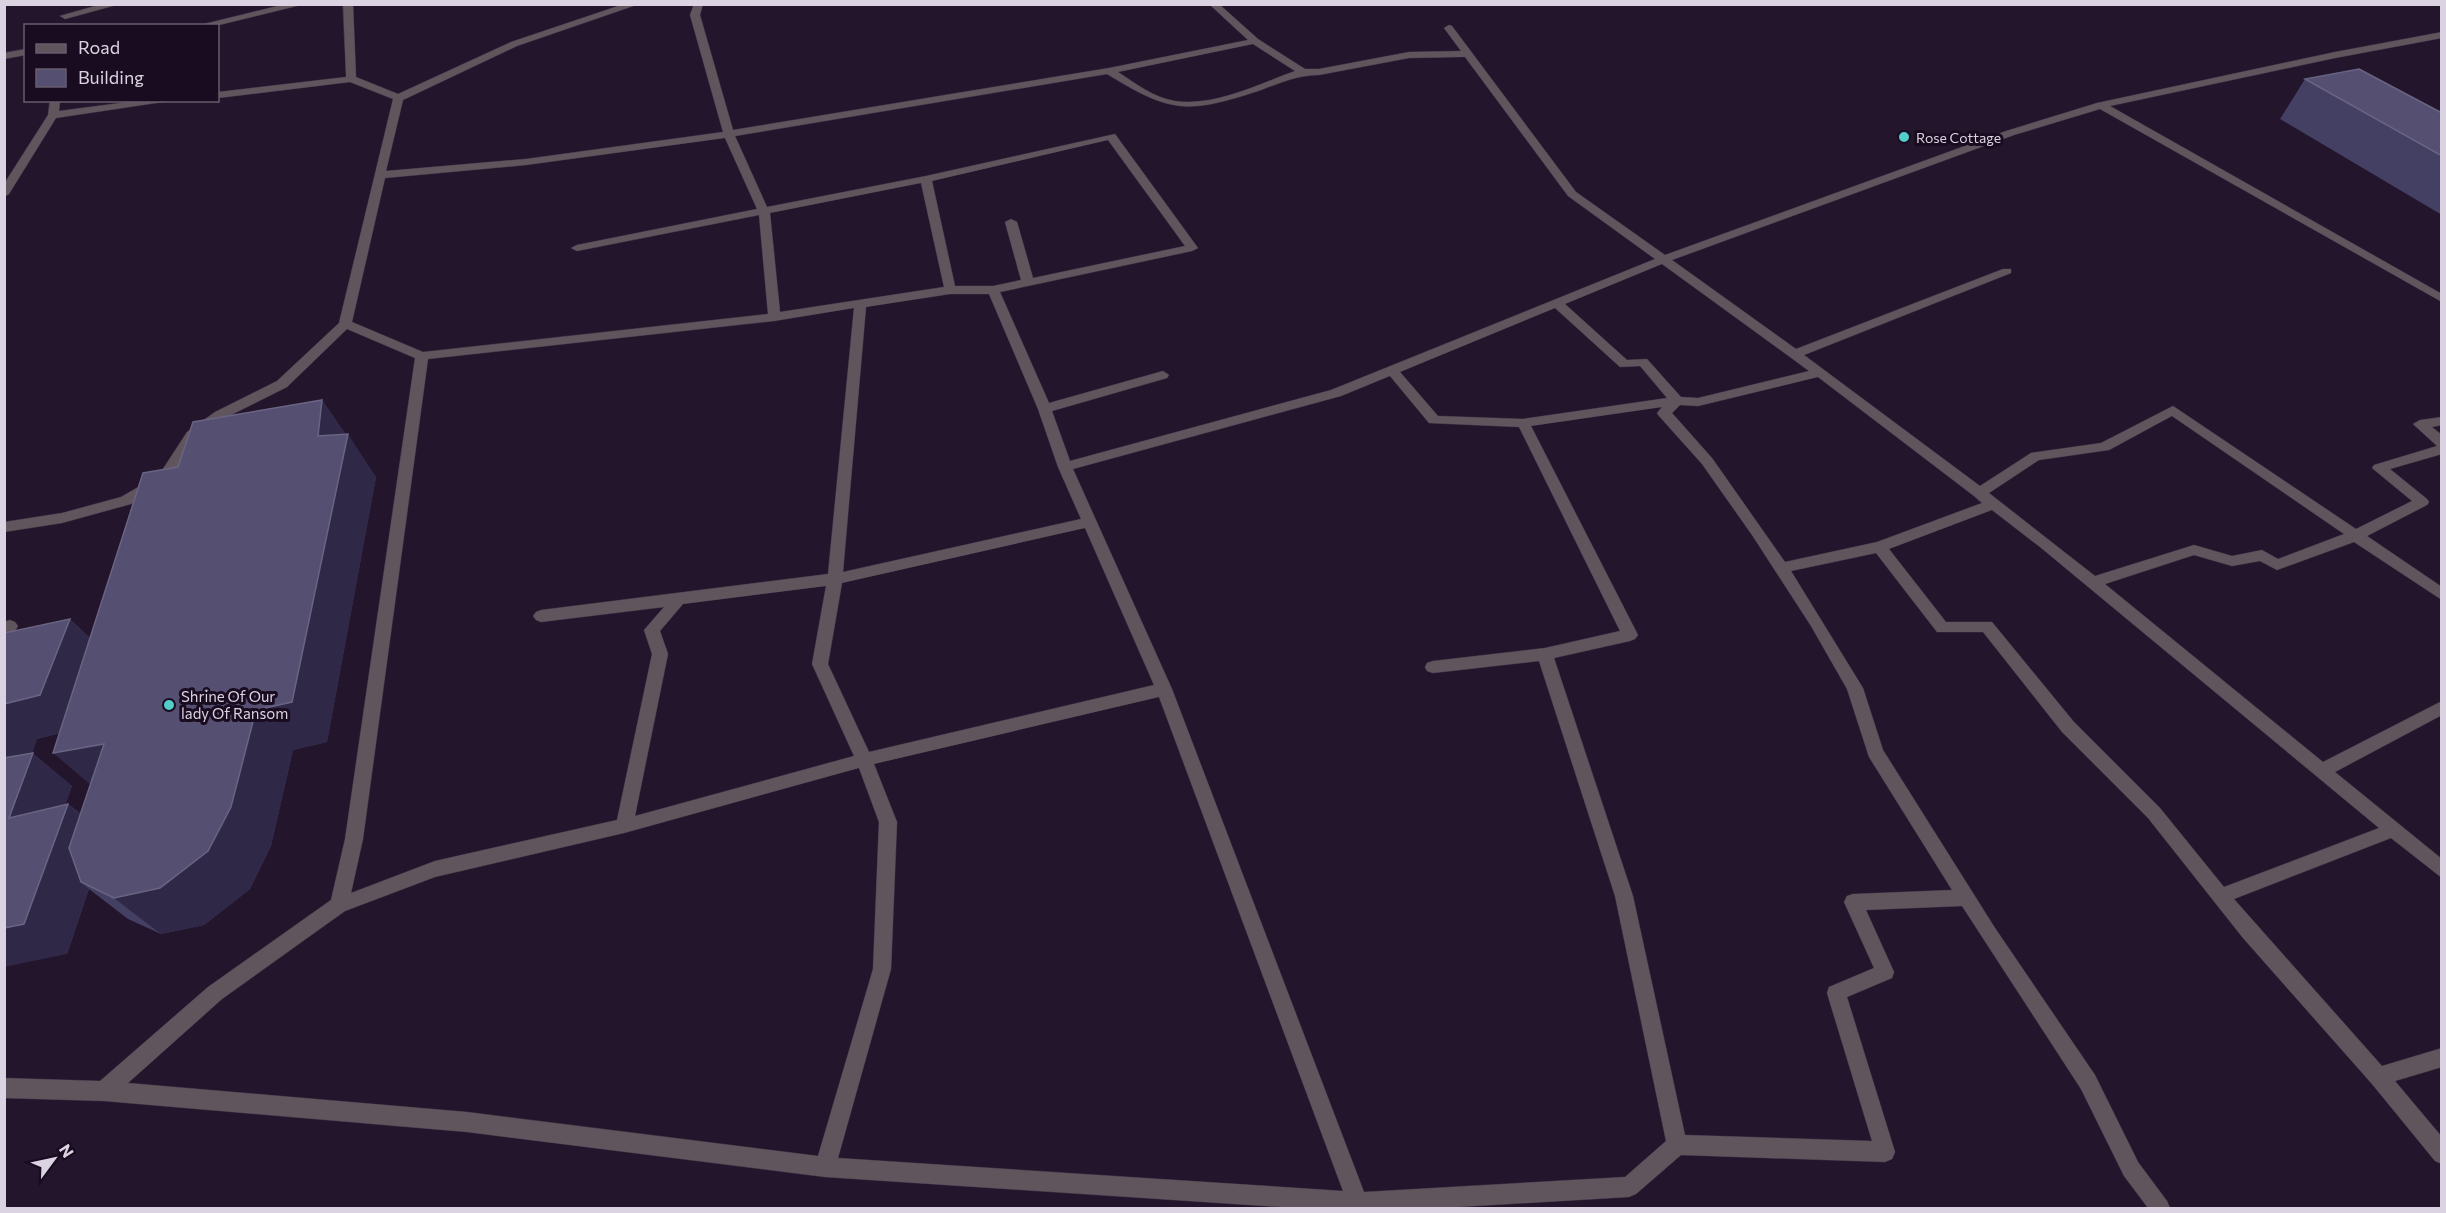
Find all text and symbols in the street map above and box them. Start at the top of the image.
legend [24,24,219,102]
text: Road [78,36,120,58]
text: Building [78,66,144,88]
place label: Rose Cottage [1916,129,2001,146]
marker: Rose Cottage [1897,130,1911,144]
place label: Shrine Of Our lady Of Ransom [181,687,288,722]
marker: Shrine Of Our lady Of Ransom [162,698,176,712]
north arrow [24,1129,84,1189]
text: N [56,1140,78,1161]

